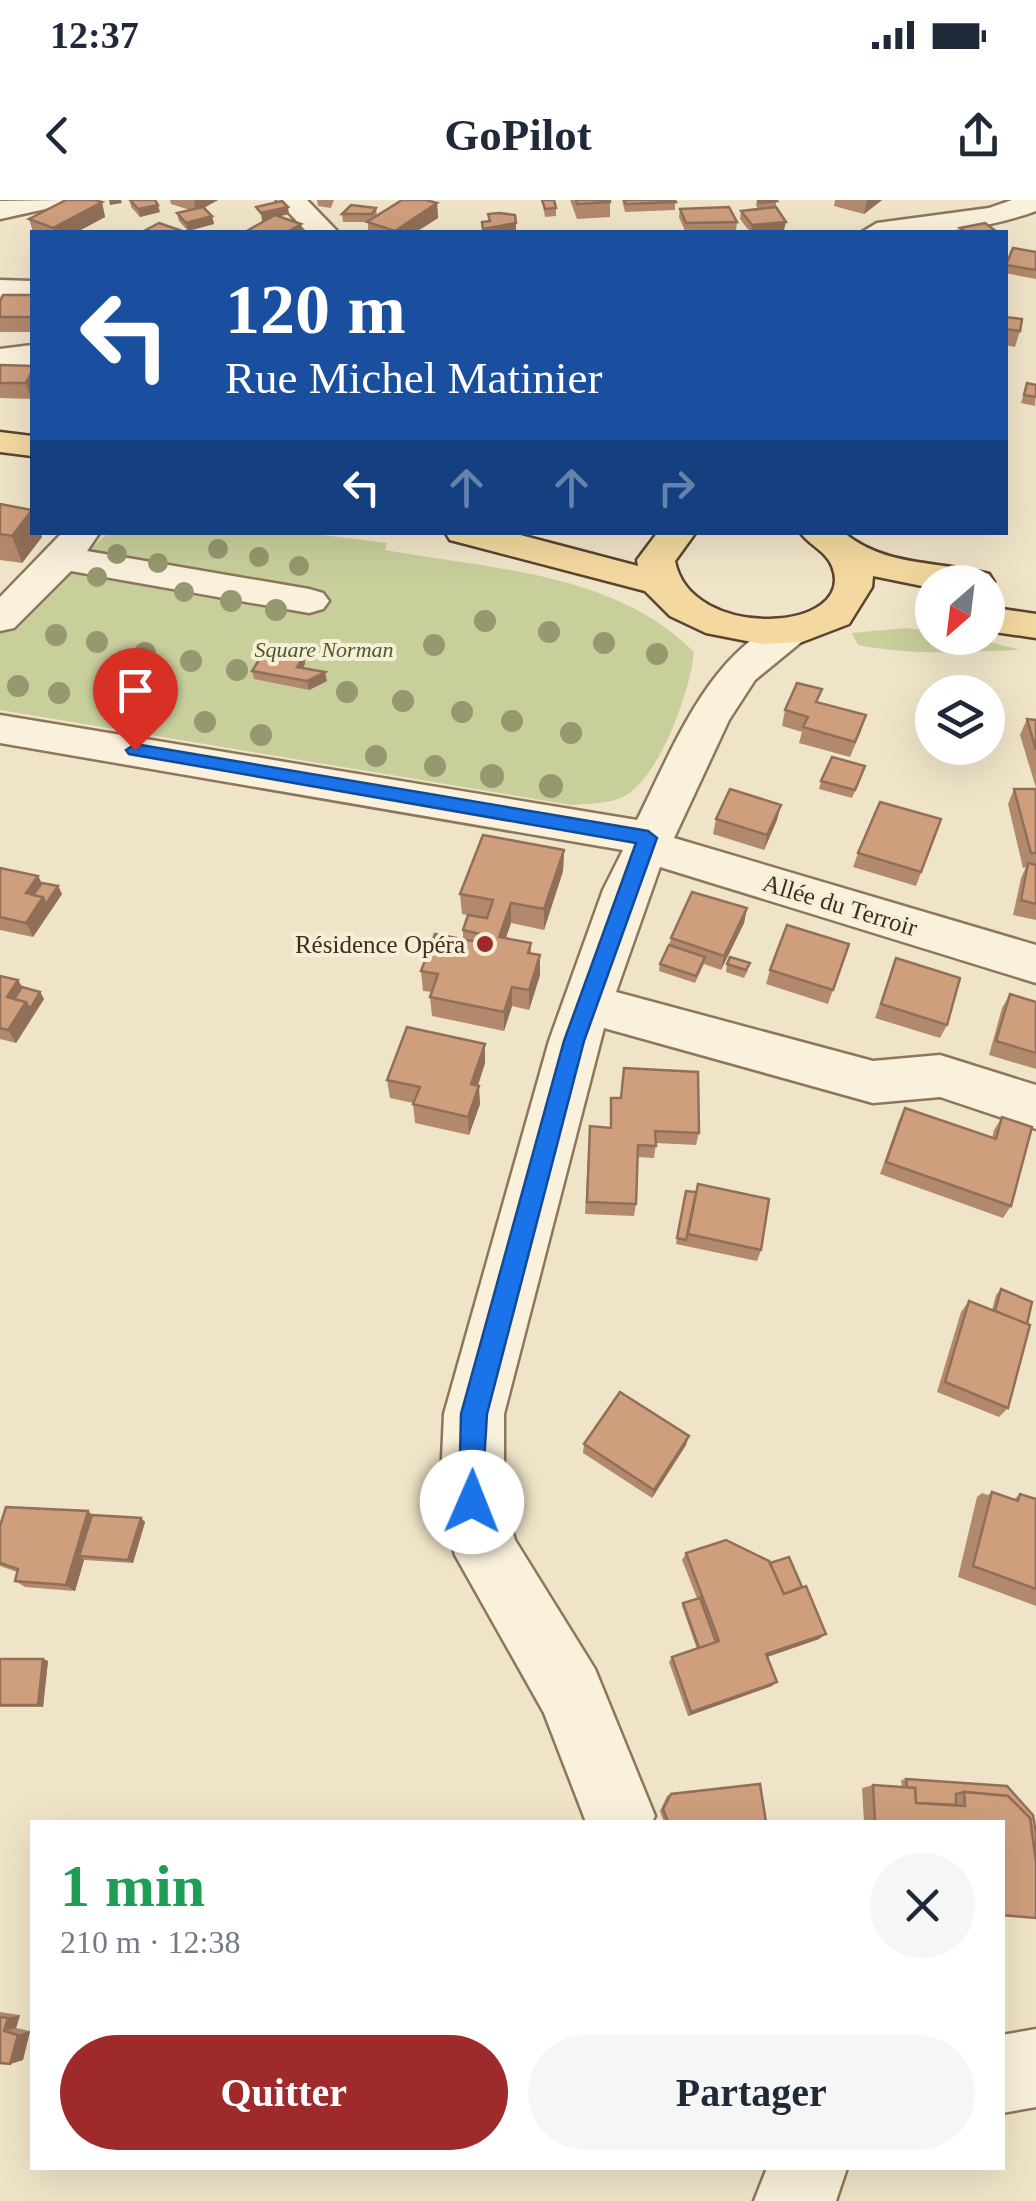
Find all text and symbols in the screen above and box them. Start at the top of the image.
text: 12:37 [50,14,139,56]
icon: back [30,108,85,163]
icon: share [951,108,1006,163]
text: GoPilot [444,110,592,160]
icon: left [60,270,190,400]
text: 120 m [225,271,406,348]
text: Rue Michel Matinier [225,353,602,403]
icon: left [334,460,389,515]
icon: ahead [439,460,494,515]
icon: ahead [544,460,599,515]
icon: right [649,460,704,515]
north arrow [915,565,1005,655]
map controls [915,565,1005,765]
park label: Square Norman [254,637,394,662]
pin [93,648,178,751]
icon: arrive [108,663,163,718]
button: layers [915,675,1005,765]
street label: Allée du Terroir [759,869,921,942]
place label: Résidence Opéra [295,931,465,958]
marker: Résidence Opéra [474,933,496,955]
position arrow [420,1450,524,1554]
text: 1 min [60,1853,205,1919]
button: close [870,1853,975,1958]
text: 210 m · 12:38 [60,1924,240,1960]
button: Quitter [60,2035,508,2150]
button: Partager [528,2035,975,2150]

